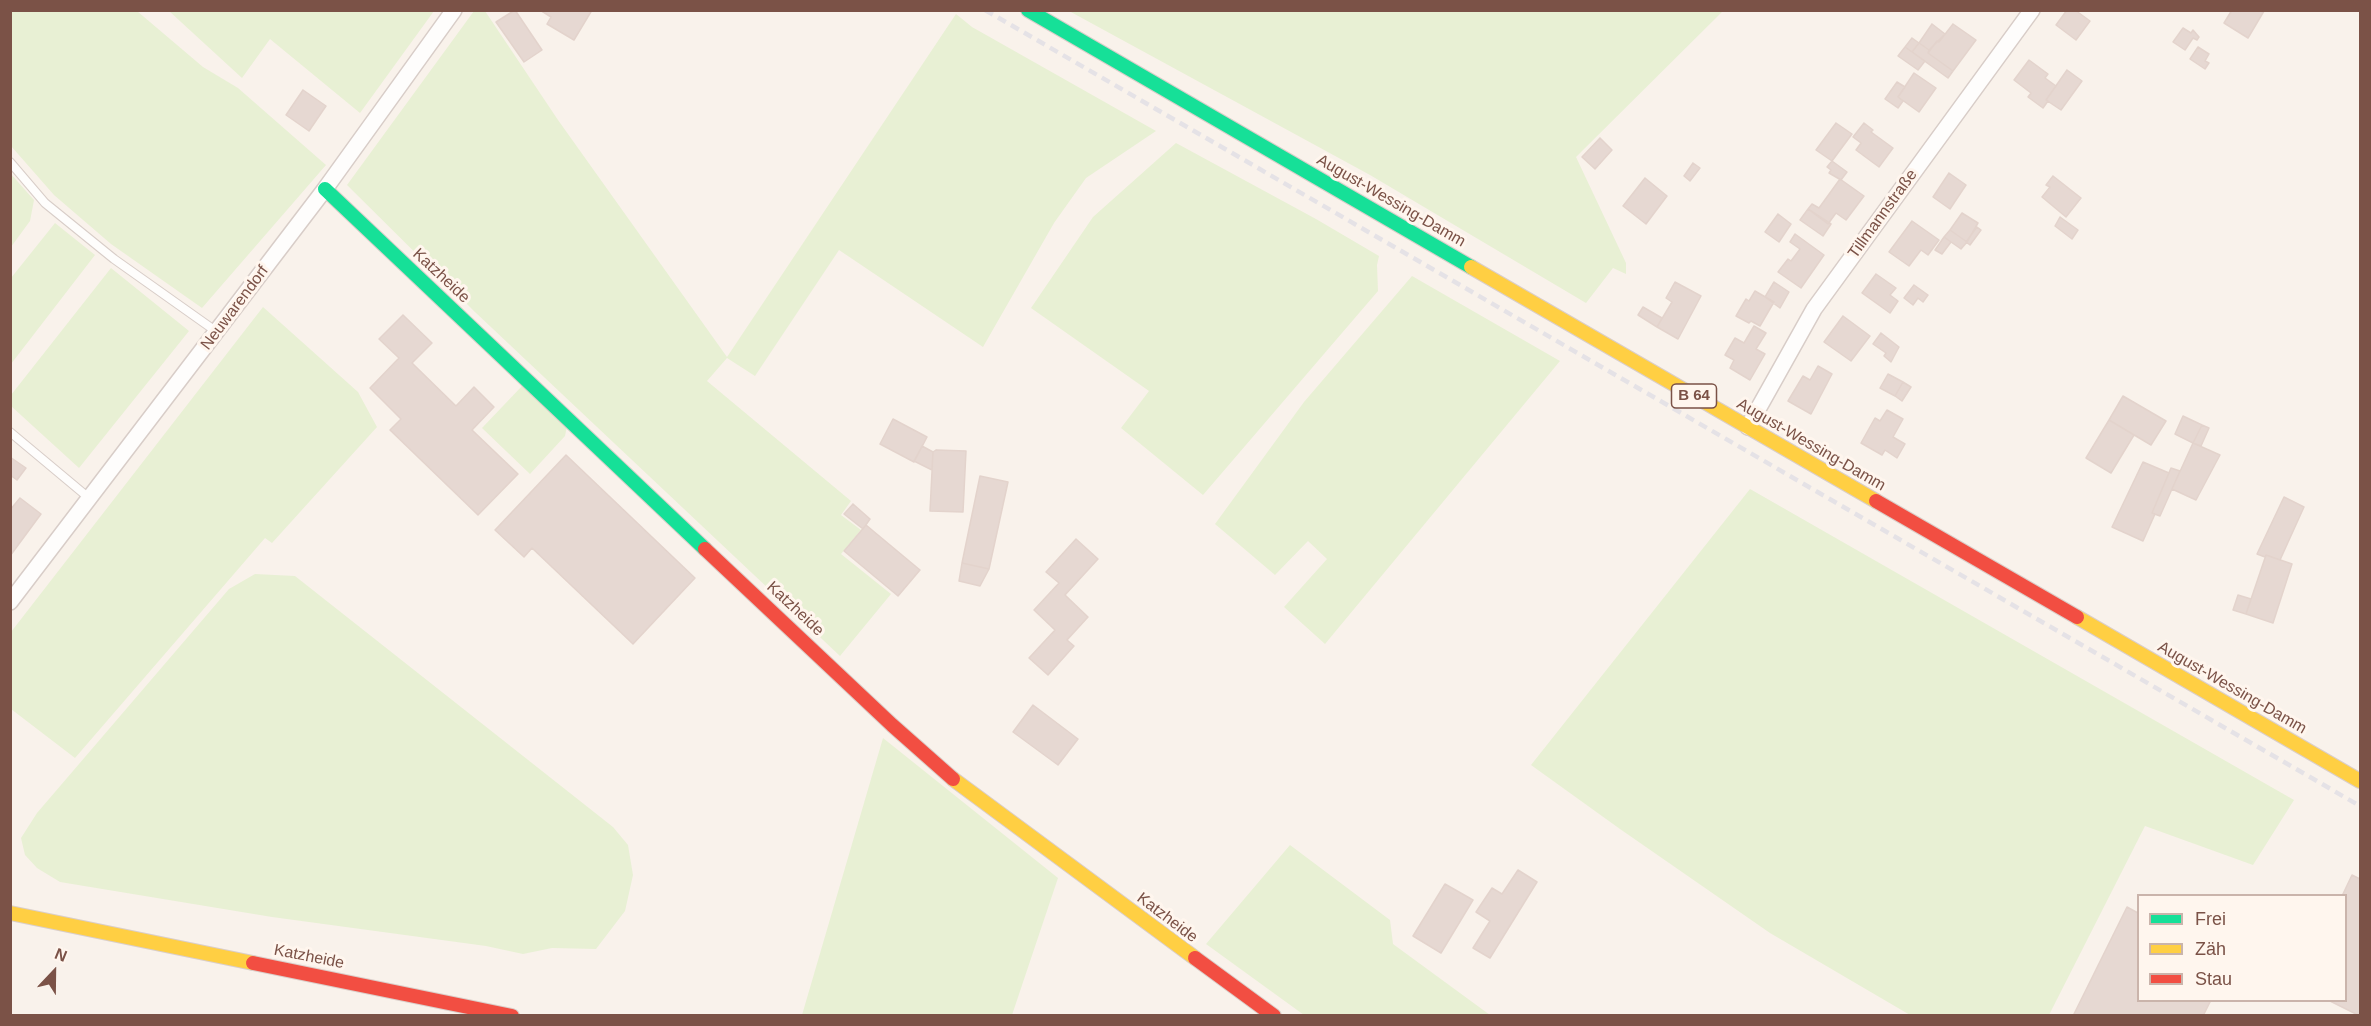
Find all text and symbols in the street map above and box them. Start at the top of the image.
street label: August-Wessing-Damm [1313,151,1469,251]
street label: Tillmannstraße [1844,166,1922,262]
street label: Katzheide [408,245,474,307]
street label: Neuwarendorf [197,262,273,354]
road number: B 64 [1672,384,1716,408]
street label: August-Wessing-Damm [1733,395,1889,495]
street label: Katzheide [762,578,828,640]
street label: August-Wessing-Damm [2154,638,2310,738]
street label: Katzheide [1133,889,1201,947]
legend [2137,894,2347,1002]
text: Frei [2195,909,2226,929]
text: Zäh [2195,939,2226,959]
street label: Katzheide [272,941,346,973]
north arrow [24,942,84,1002]
text: N [52,945,69,965]
text: Stau [2195,969,2232,989]

